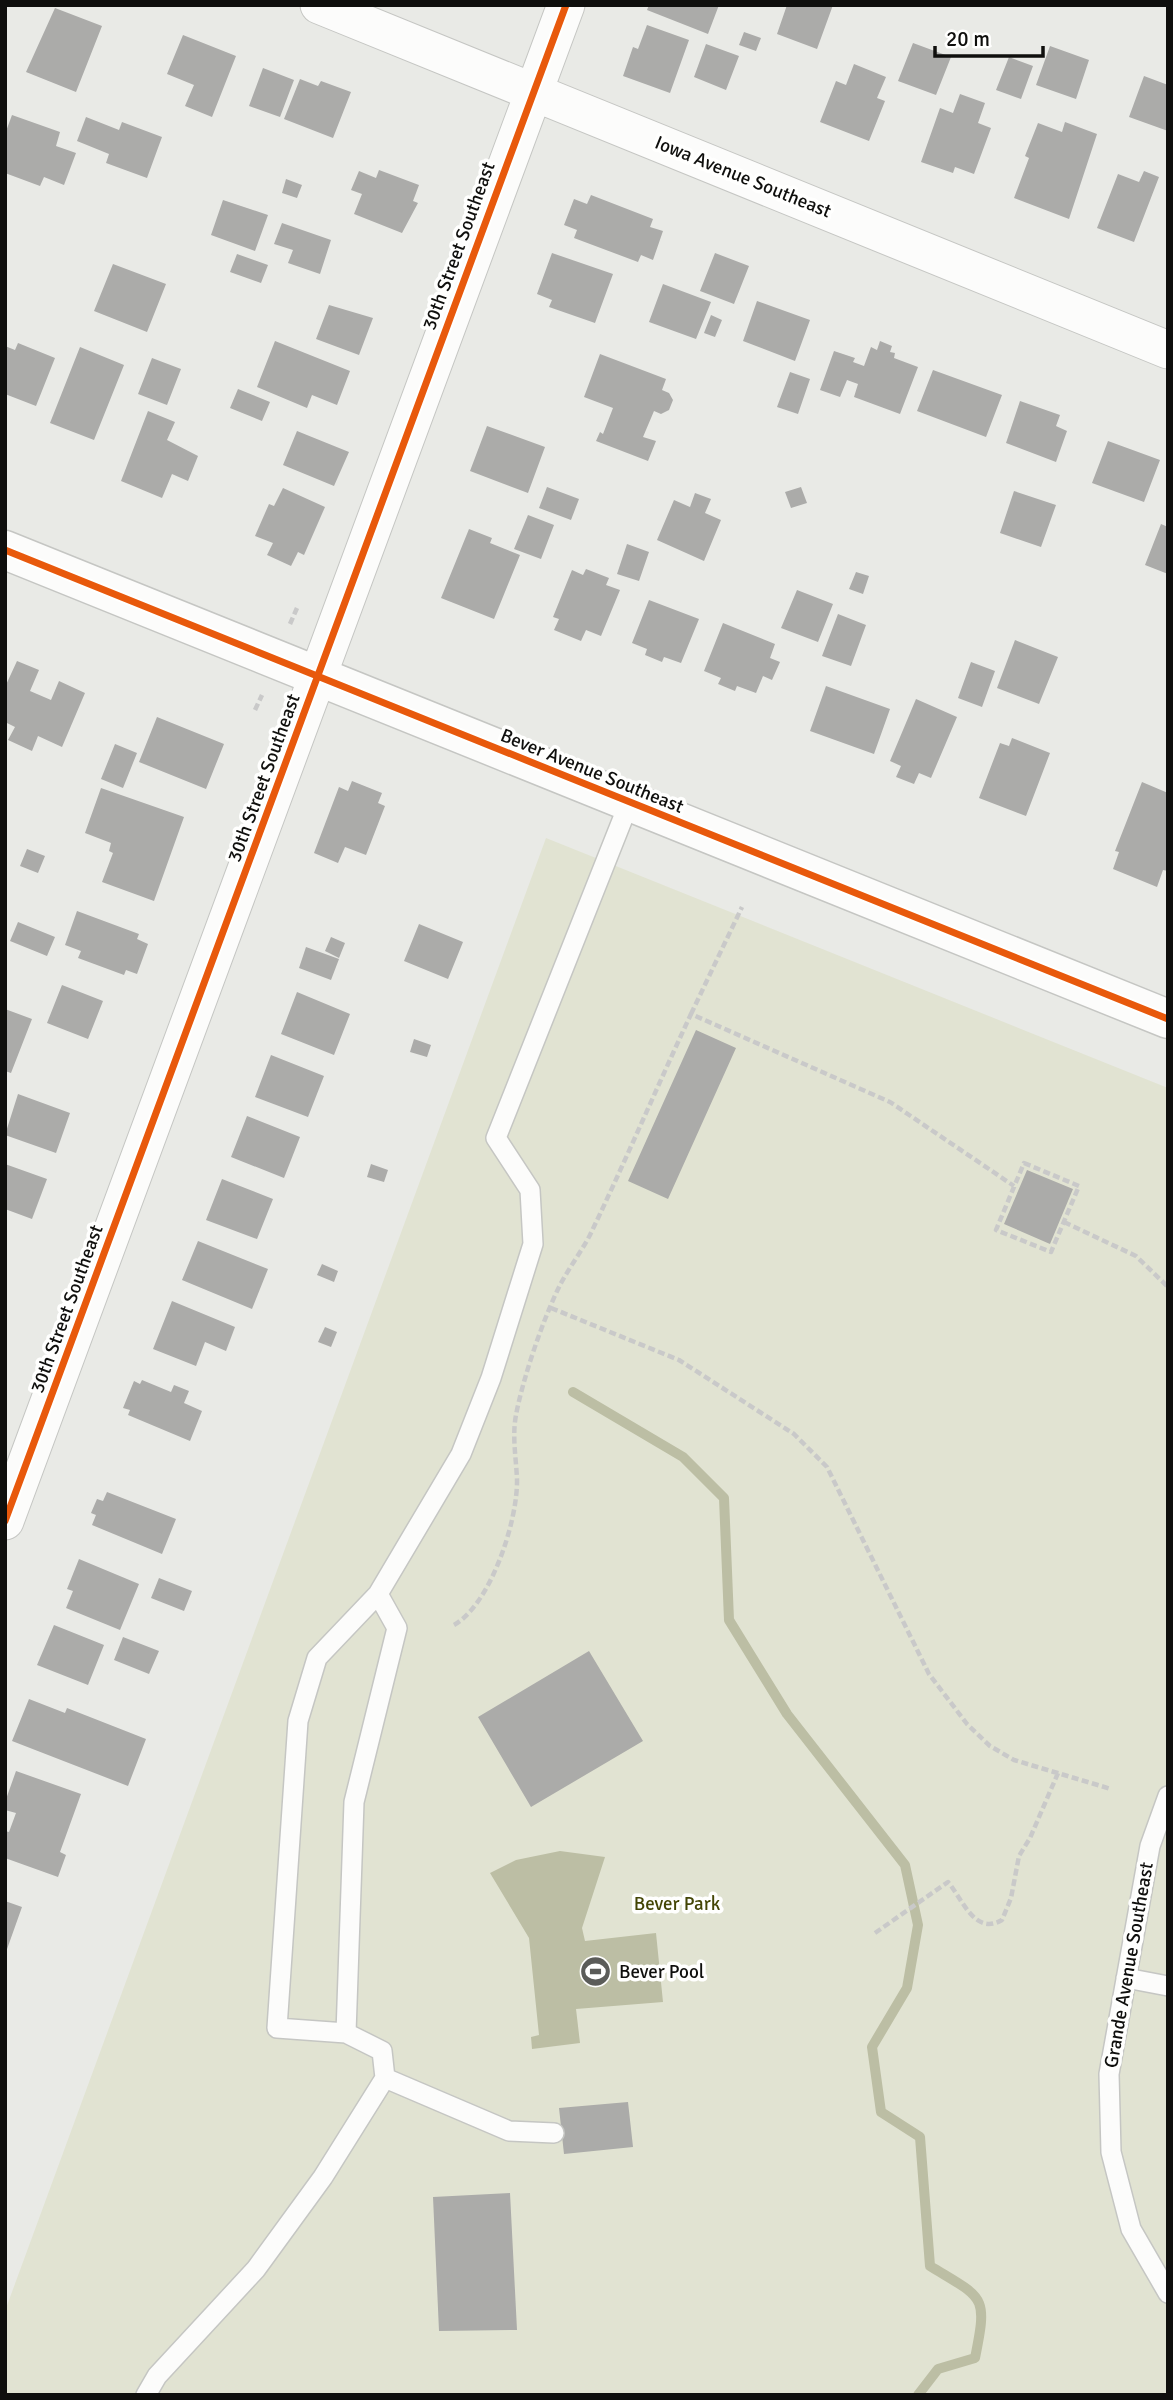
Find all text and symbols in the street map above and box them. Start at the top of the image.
scale bar [935,14,1044,58]
text: 20 m [946,26,990,52]
street label: Iowa Avenue Southeast [651,131,835,223]
street label: 30th Street Southeast [417,158,501,333]
street label: 30th Street Southeast [222,690,306,865]
street label: Bever Avenue Southeast [497,723,687,819]
street label: 30th Street Southeast [25,1221,109,1396]
street label: Grande Avenue Southeast [1099,1860,1159,2070]
park label: Bever Park [634,1892,721,1916]
sports icon: Bever Pool [579,1955,613,1989]
place label: Bever Pool [619,1960,704,1984]

